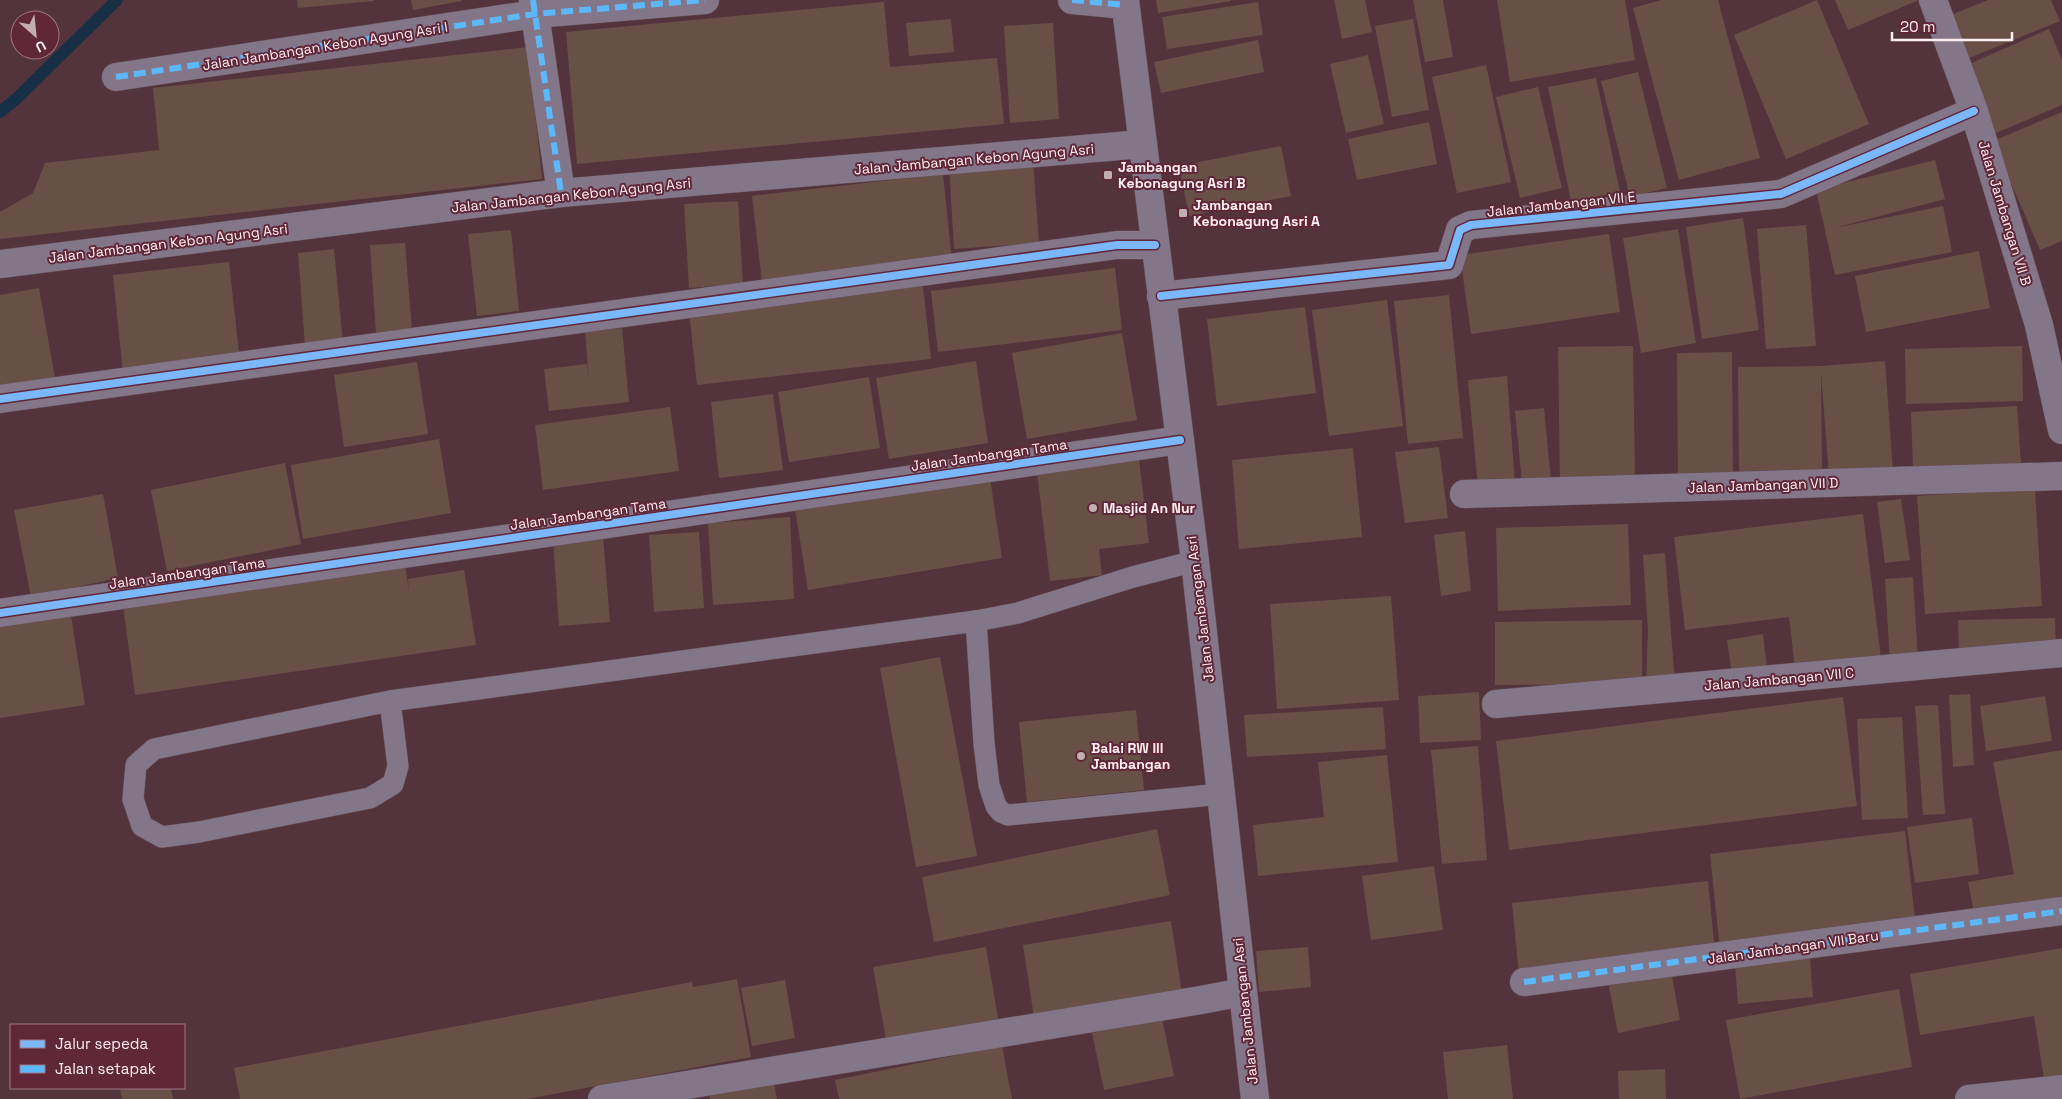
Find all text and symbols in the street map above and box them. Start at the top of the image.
north arrow [10,10,60,60]
scale bar [1892,10,2012,42]
text: 20 m [1900,17,1935,36]
street label: Jalan Jambangan Kebon Agung Asri I [201,18,449,74]
text: U [33,36,49,57]
street label: Jalan Jambangan VII B [1974,138,2036,288]
street label: Jalan Jambangan Kebon Agung Asri [853,140,1095,178]
place label: Jambangan Kebonagung Asri B [1118,158,1246,192]
marker: Jambangan Kebonagung Asri B [1102,169,1114,181]
street label: Jalan Jambangan Kebon Agung Asri [450,173,692,217]
street label: Jalan Jambangan VII E [1486,187,1636,221]
place label: Jambangan Kebonagung Asri A [1193,196,1320,230]
marker: Jambangan Kebonagung Asri A [1177,207,1189,219]
street label: Jalan Jambangan Kebon Agung Asri [47,219,289,267]
street label: Jalan Jambangan Tama [910,435,1068,475]
street label: Jalan Jambangan VII D [1687,473,1839,497]
street label: Jalan Jambangan Tama [509,494,667,534]
place label: Masjid An Nur [1103,499,1196,517]
marker: Masjid An Nur [1087,502,1099,514]
street label: Jalan Jambangan Asri [1182,535,1218,683]
street label: Jalan Jambangan Tama [108,553,266,593]
street label: Jalan Jambangan VII C [1703,663,1855,695]
place label: Balai RW III Jambangan [1091,739,1170,773]
marker: Balai RW III Jambangan [1075,750,1087,762]
street label: Jalan Jambangan VII Baru [1706,926,1880,968]
street label: Jalan Jambangan Asri [1228,937,1262,1085]
legend [10,1024,185,1089]
text: Jalur sepeda [55,1034,149,1053]
text: Jalan setapak [55,1059,156,1078]

